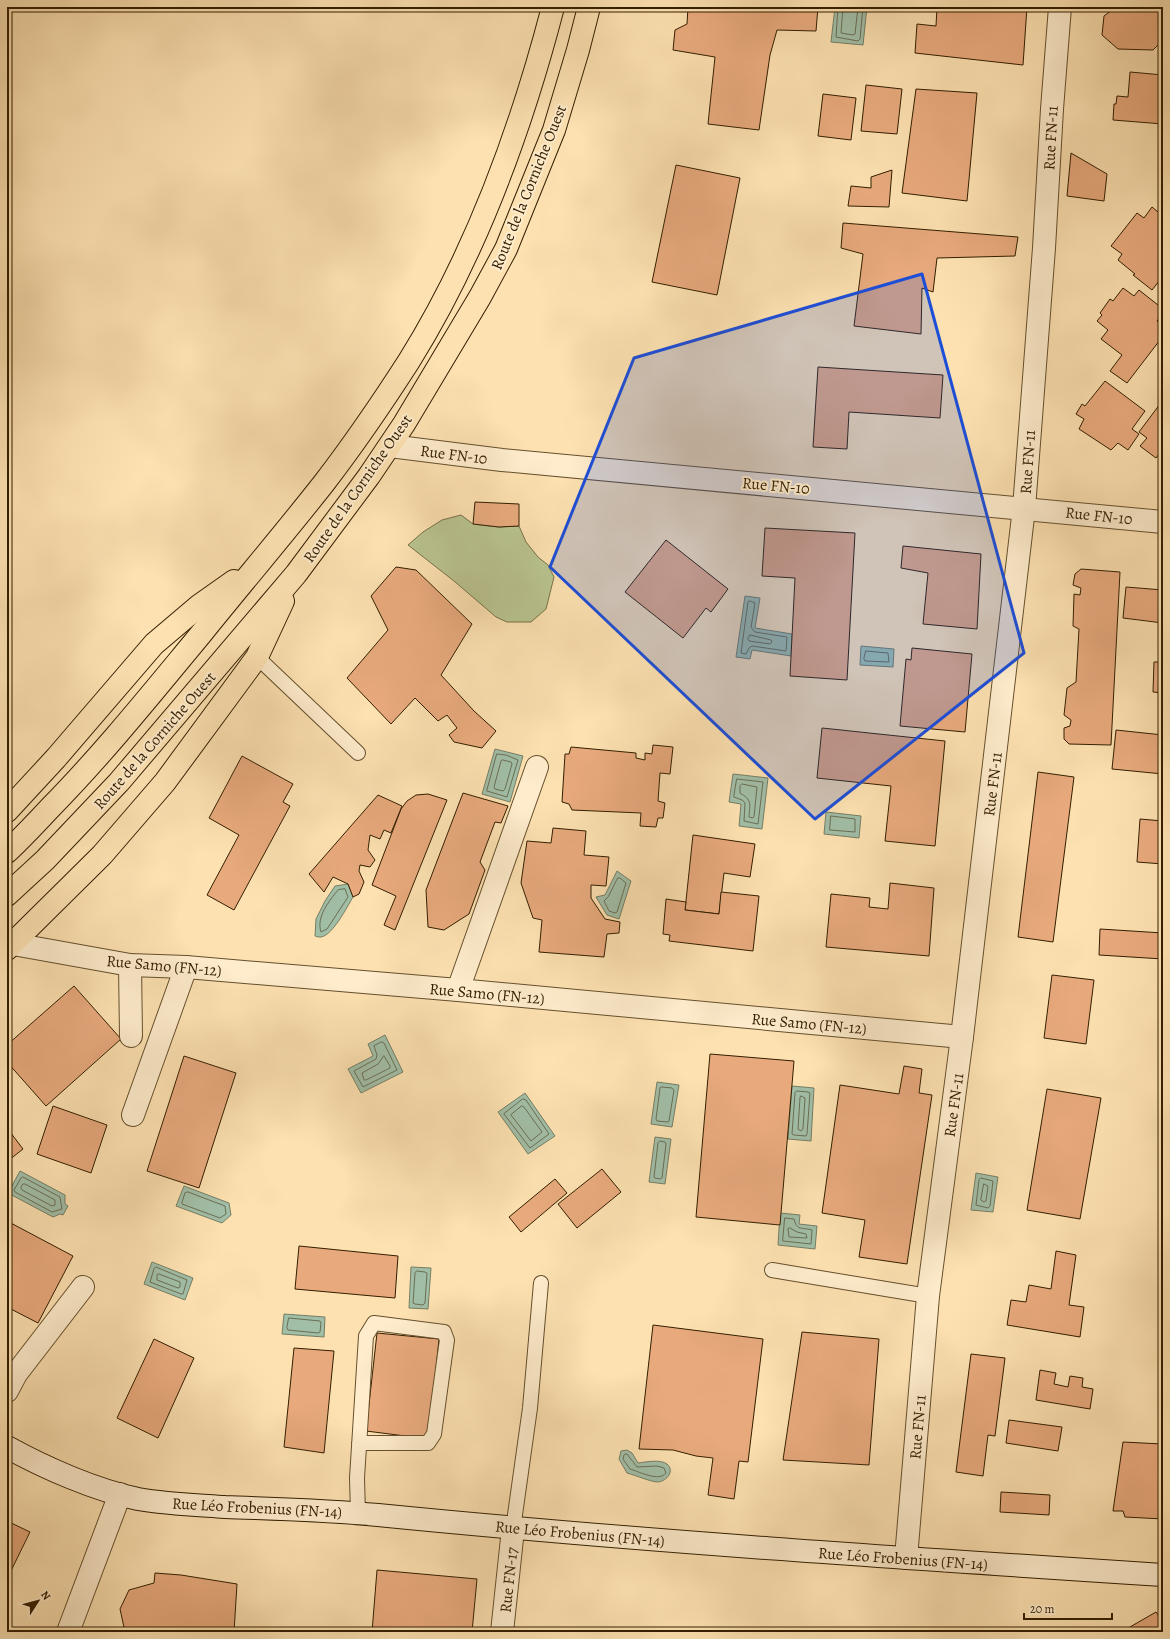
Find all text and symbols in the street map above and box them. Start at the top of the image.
street label: Route de la Corniche Ouest [486,102,572,273]
street label: Rue FN-11 [1038,105,1064,171]
street label: Route de la Corniche Ouest [298,410,417,567]
street label: Rue FN-11 [1015,429,1041,495]
street label: Rue FN-10 [419,440,489,470]
street label: Rue FN-10 [741,472,811,500]
street label: Rue FN-10 [1064,502,1134,530]
street label: Route de la Corniche Ouest [89,667,221,814]
street label: Rue FN-11 [978,750,1008,817]
street label: Rue Samo (FN-12) [105,950,222,982]
street label: Rue Samo (FN-12) [428,978,545,1010]
street label: Rue Samo (FN-12) [750,1008,867,1040]
street label: Rue FN-11 [939,1071,969,1139]
street label: Rue FN-11 [904,1393,932,1460]
street label: Rue Léo Frobenius (FN-14) [171,1493,342,1523]
street label: Rue Léo Frobenius (FN-14) [494,1516,666,1552]
street label: Rue Léo Frobenius (FN-14) [817,1542,989,1576]
street label: Rue FN-17 [495,1546,523,1614]
north arrow [18,1581,58,1621]
text: N [37,1588,54,1603]
scale bar [1024,1595,1112,1621]
text: 20 m [1030,1601,1054,1617]

